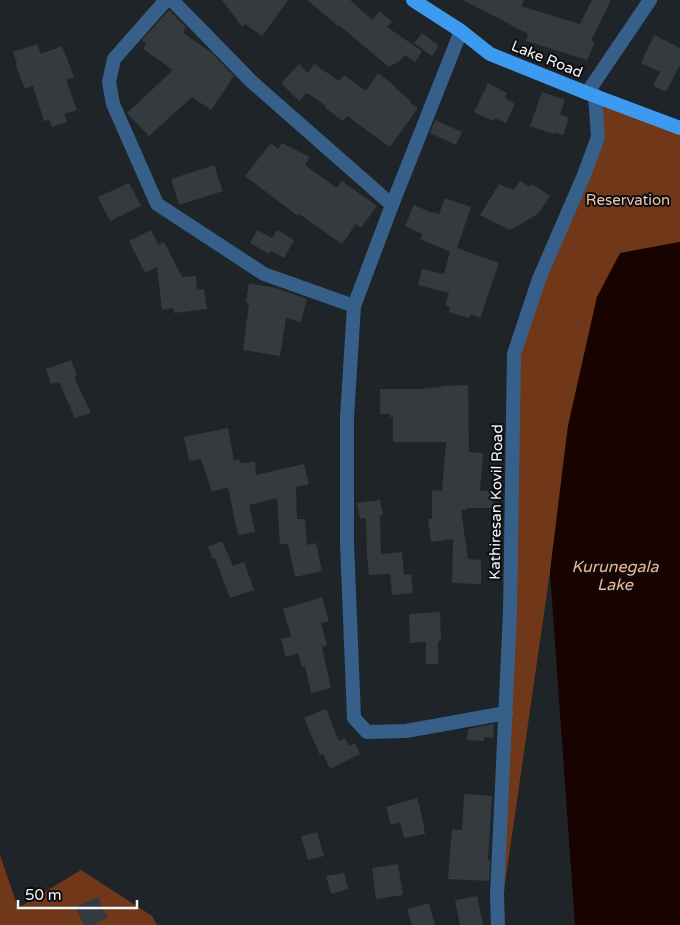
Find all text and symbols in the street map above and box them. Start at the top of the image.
street label: Lake Road [509,37,585,81]
park label: Reservation [586,191,670,209]
street label: Kathiresan Kovil Road [486,424,506,580]
water label: Kurunegala Lake [571,557,660,595]
scale bar [18,878,136,910]
text: 50 m [25,886,62,904]

